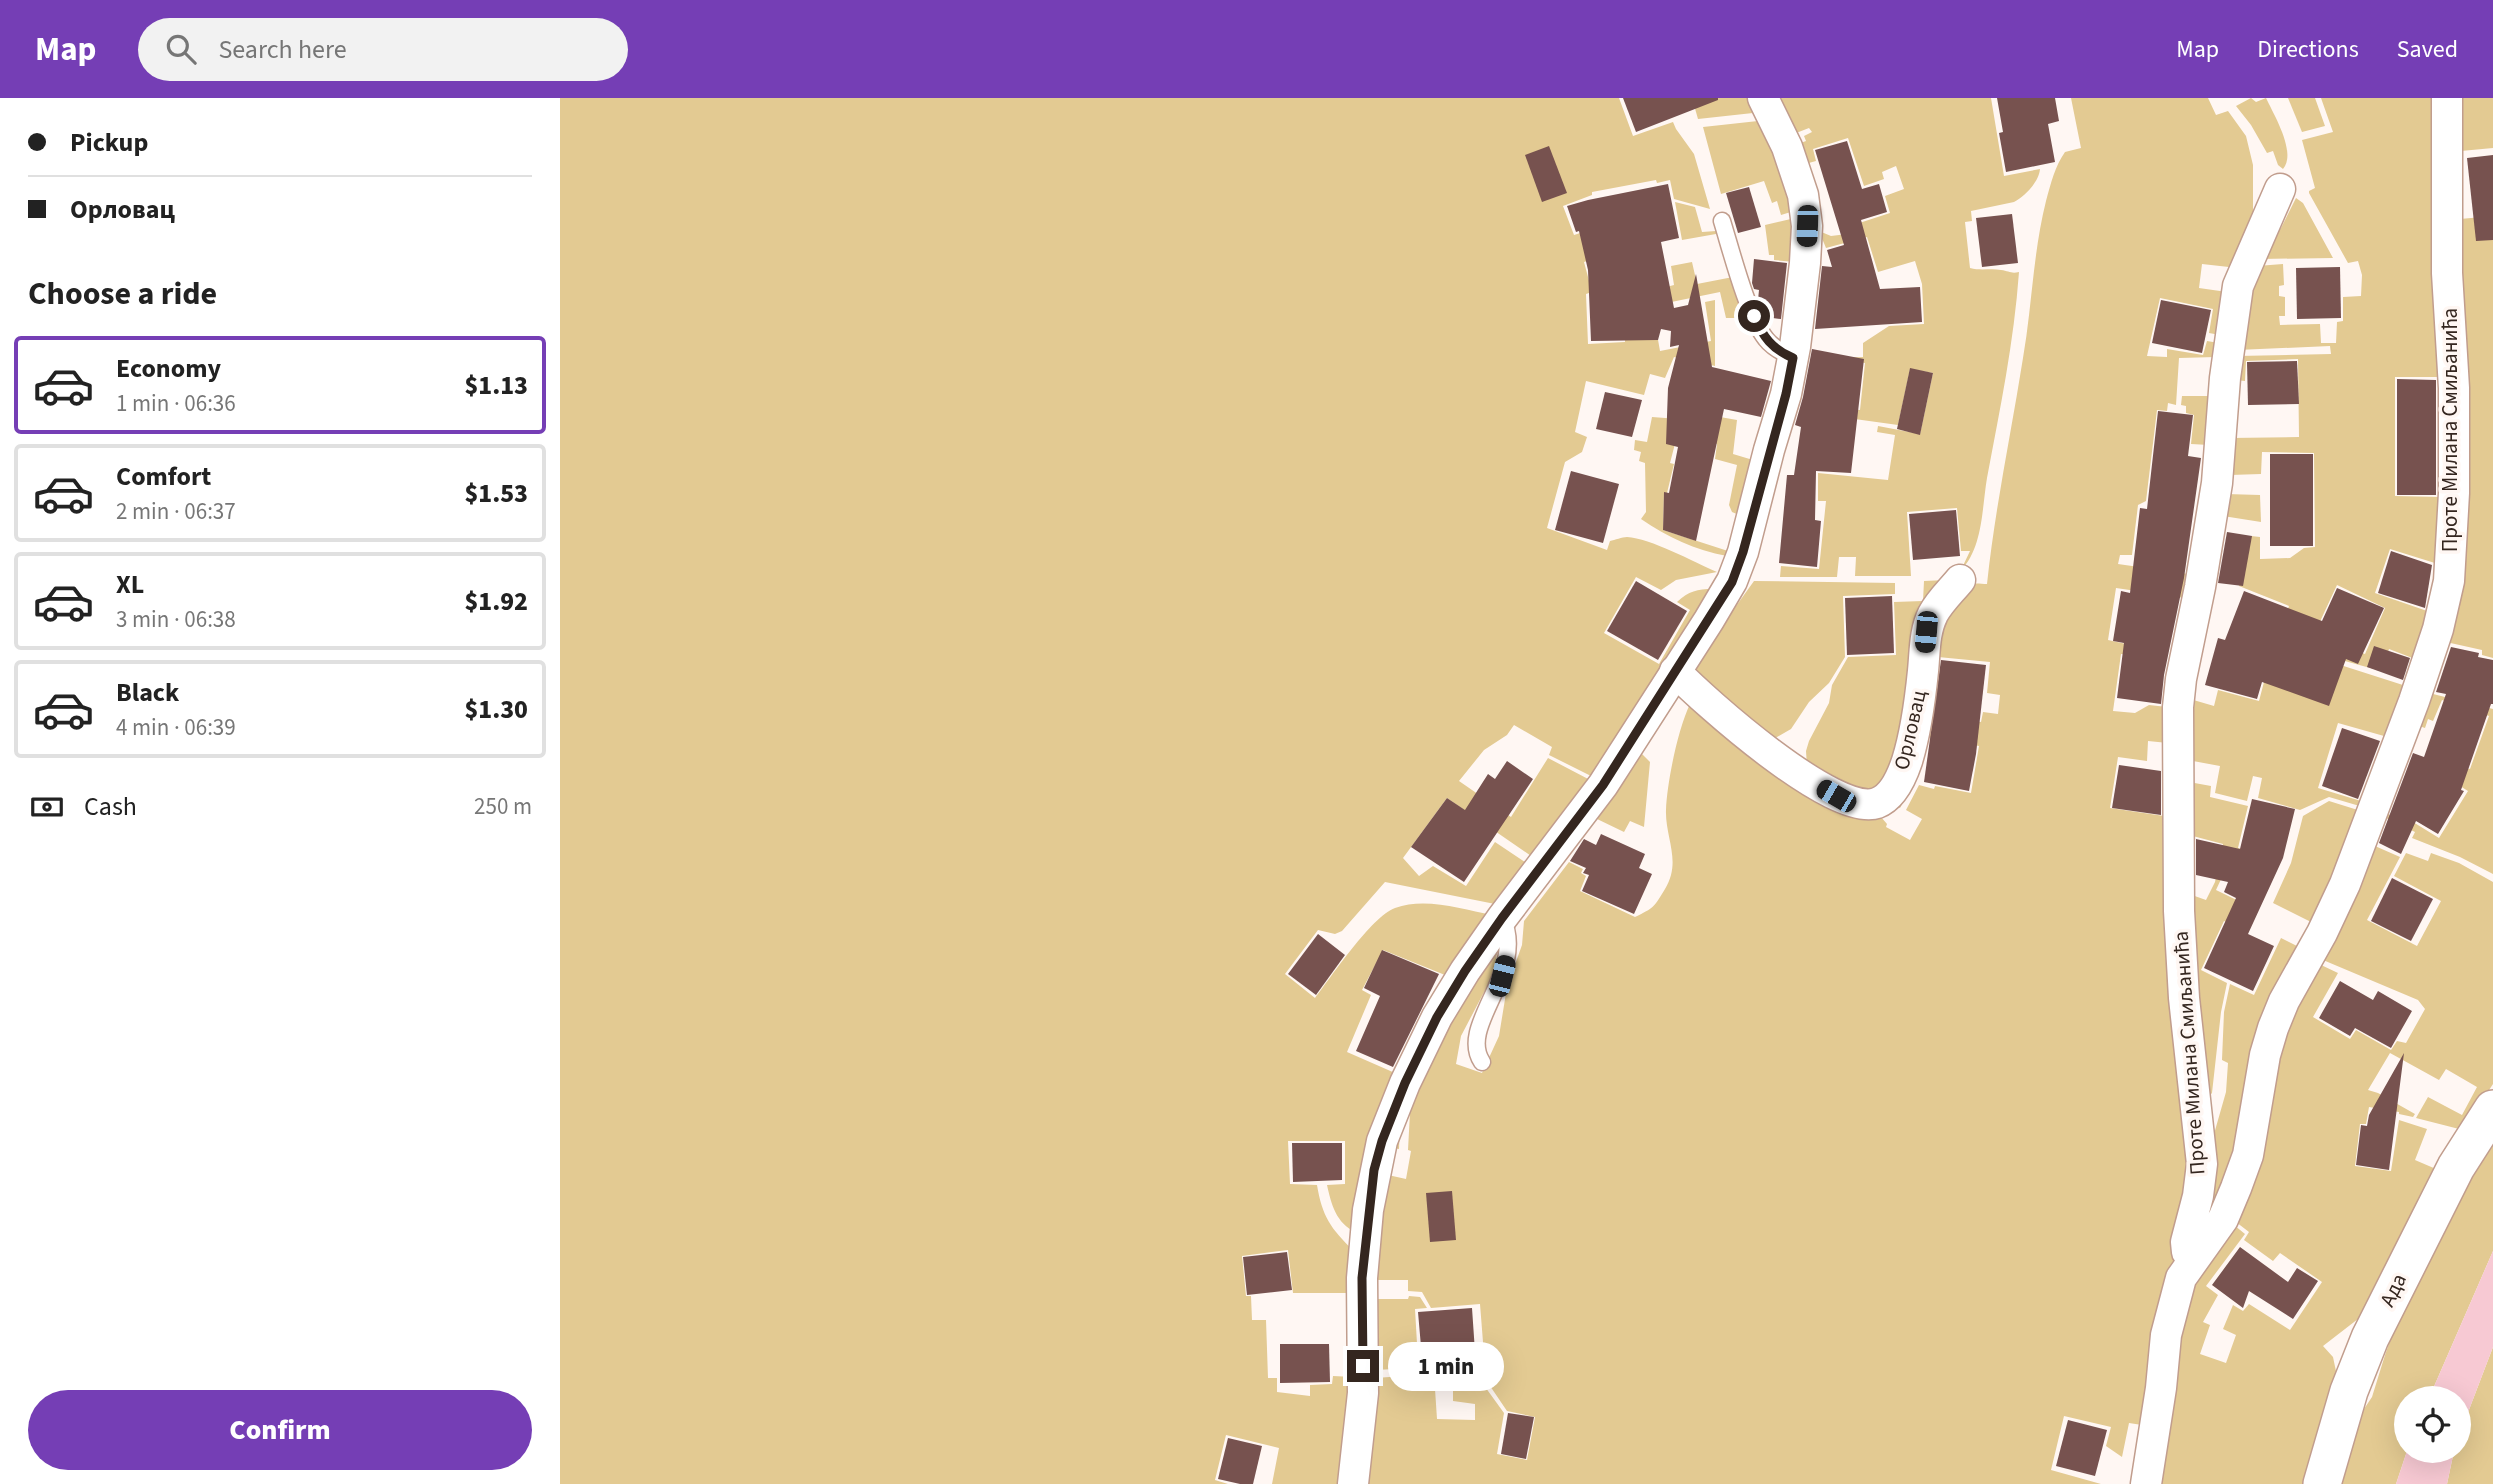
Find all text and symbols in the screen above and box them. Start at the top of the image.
search box [138,18,628,81]
text: Map [35,26,96,73]
icon: search [162,30,200,68]
text: Search here [218,31,347,68]
text: Map [2176,32,2219,67]
text: Directions [2257,32,2359,67]
text: Saved [2397,32,2458,67]
text: Pickup [70,124,148,161]
text: Орловац [70,191,175,228]
car [1796,205,1819,247]
text: Choose a ride [28,271,217,317]
route start [1738,300,1770,332]
street label: Проте Милана Смиљанића [2435,308,2465,552]
text: Economy [116,350,221,387]
icon: car [32,354,95,417]
text: $1.13 [464,367,528,404]
text: 1 min · 06:36 [116,387,236,420]
text: Comfort [116,458,211,495]
icon: car [32,462,95,525]
text: $1.53 [464,475,528,512]
text: 2 min · 06:37 [116,495,236,528]
text: XL [116,566,144,603]
icon: car [32,570,95,633]
text: $1.92 [464,583,528,620]
text: 3 min · 06:38 [116,603,236,636]
car [1914,610,1939,654]
text: Black [116,674,179,711]
icon: car [32,678,95,741]
street label: Орловац [1886,687,1934,773]
text: $1.30 [464,691,528,728]
text: 4 min · 06:39 [116,711,236,744]
car [1813,776,1860,816]
icon: cash [28,788,66,826]
text: Cash [84,788,137,825]
text: 250 m [474,790,532,823]
street label: Проте Милана Смиљанића [2166,930,2212,1176]
car [1487,953,1518,999]
street label: Ада [2372,1268,2414,1312]
callout: 1 min [1388,1342,1503,1390]
route end [1347,1350,1379,1382]
text: 1 min [1418,1350,1474,1383]
map controls [2394,1386,2471,1463]
button: locate [2394,1386,2471,1463]
button: Confirm [28,1390,532,1470]

